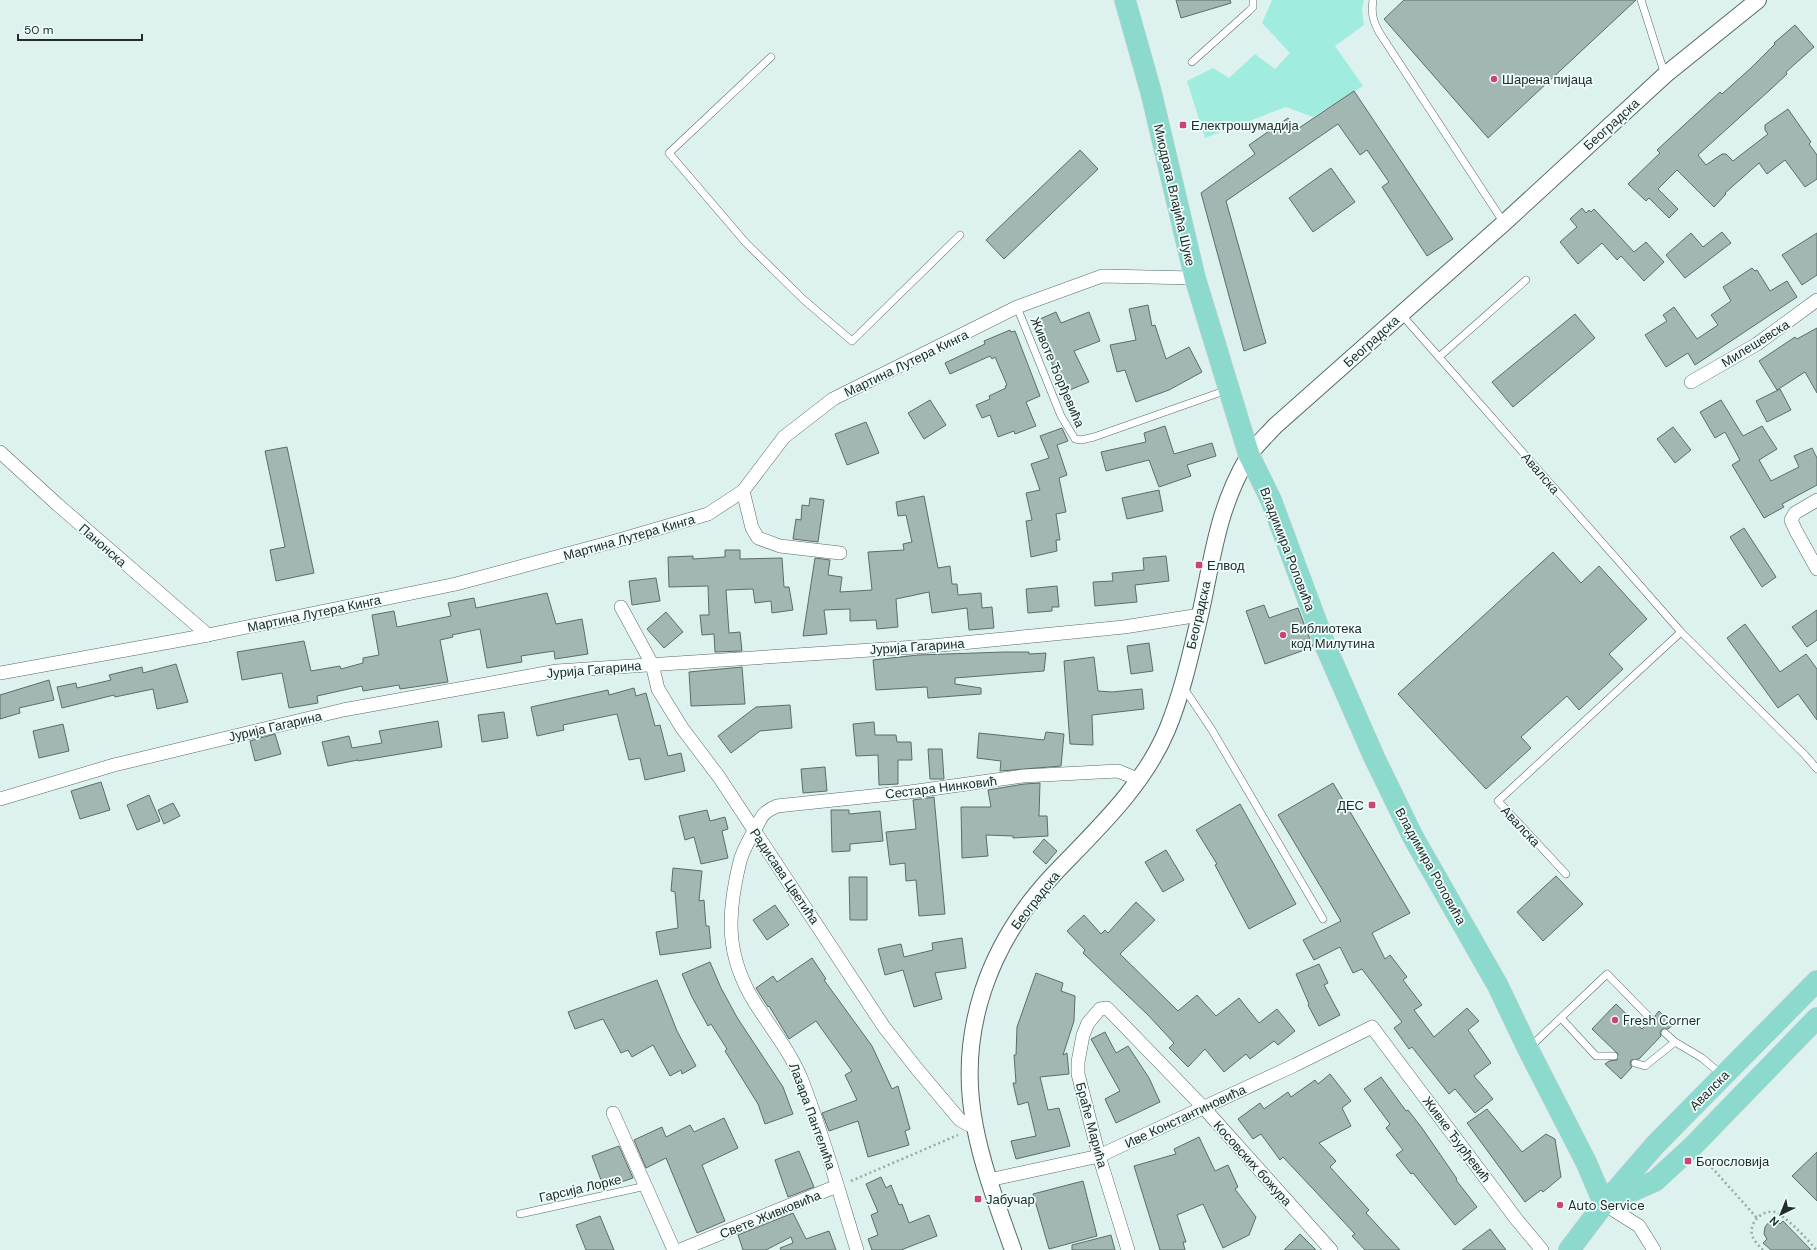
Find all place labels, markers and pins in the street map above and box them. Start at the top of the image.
place label: Шарена пијаца [1502,71,1593,88]
marker: Шарена пијаца [1489,74,1499,84]
place label: Електрошумадија [1191,117,1299,134]
marker: Електрошумадија [1178,120,1188,130]
place label: Елвод [1207,557,1245,574]
marker: Елвод [1194,560,1204,570]
place label: Библиотека код Милутина [1291,620,1375,652]
marker: Библиотека код Милутина [1278,630,1288,640]
place label: ДЕС [1337,797,1364,814]
marker: ДЕС [1367,800,1377,810]
place label: Fresh Corner [1623,1012,1701,1029]
marker: Fresh Corner [1610,1015,1620,1025]
place label: Богословија [1696,1153,1770,1170]
marker: Богословија [1683,1156,1693,1166]
place label: Јабучар [986,1191,1035,1208]
marker: Јабучар [973,1194,983,1204]
place label: Auto Service [1568,1197,1645,1214]
marker: Auto Service [1555,1200,1565,1210]

